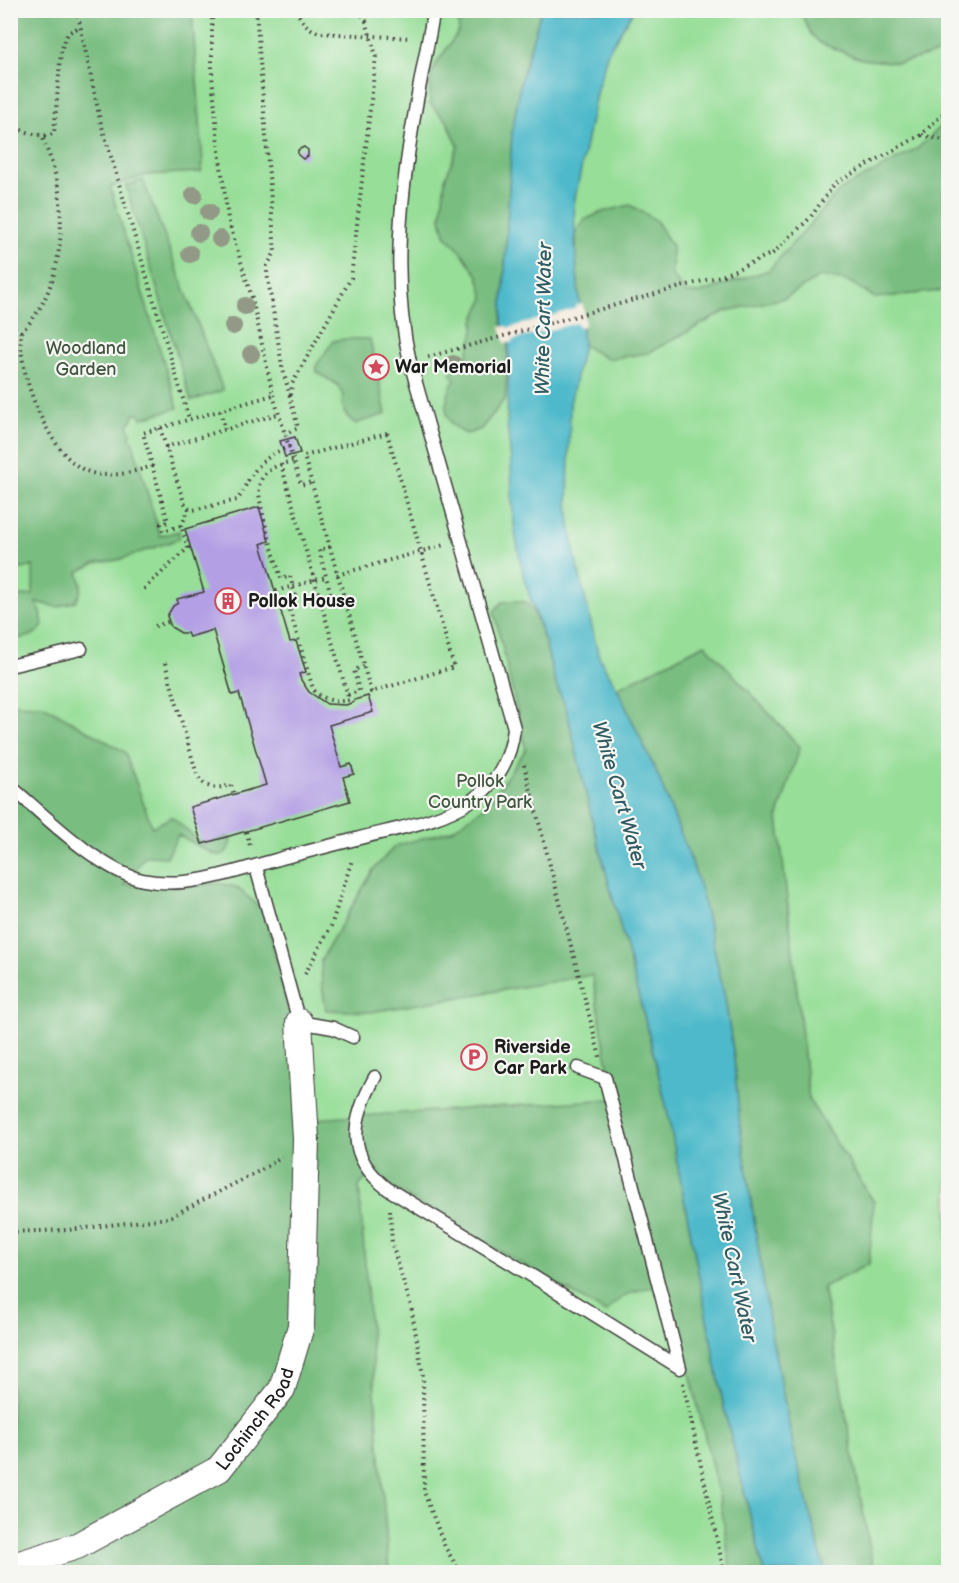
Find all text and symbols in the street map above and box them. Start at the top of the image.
water label: White Cart Water [531,241,557,396]
park label: Woodland Garden [46,338,126,380]
place icon: War Memorial [361,352,391,382]
place label: War Memorial [395,357,511,378]
building icon: Pollok House [213,586,243,616]
place label: Pollok House [248,591,355,612]
water label: White Cart Water [586,718,652,874]
park label: Pollok Country Park [428,771,532,813]
place label: Riverside Car Park [494,1037,571,1079]
parking icon: Riverside Car Park [459,1042,489,1072]
water label: White Cart Water [706,1190,762,1346]
street label: Lochinch Road [212,1365,298,1474]

